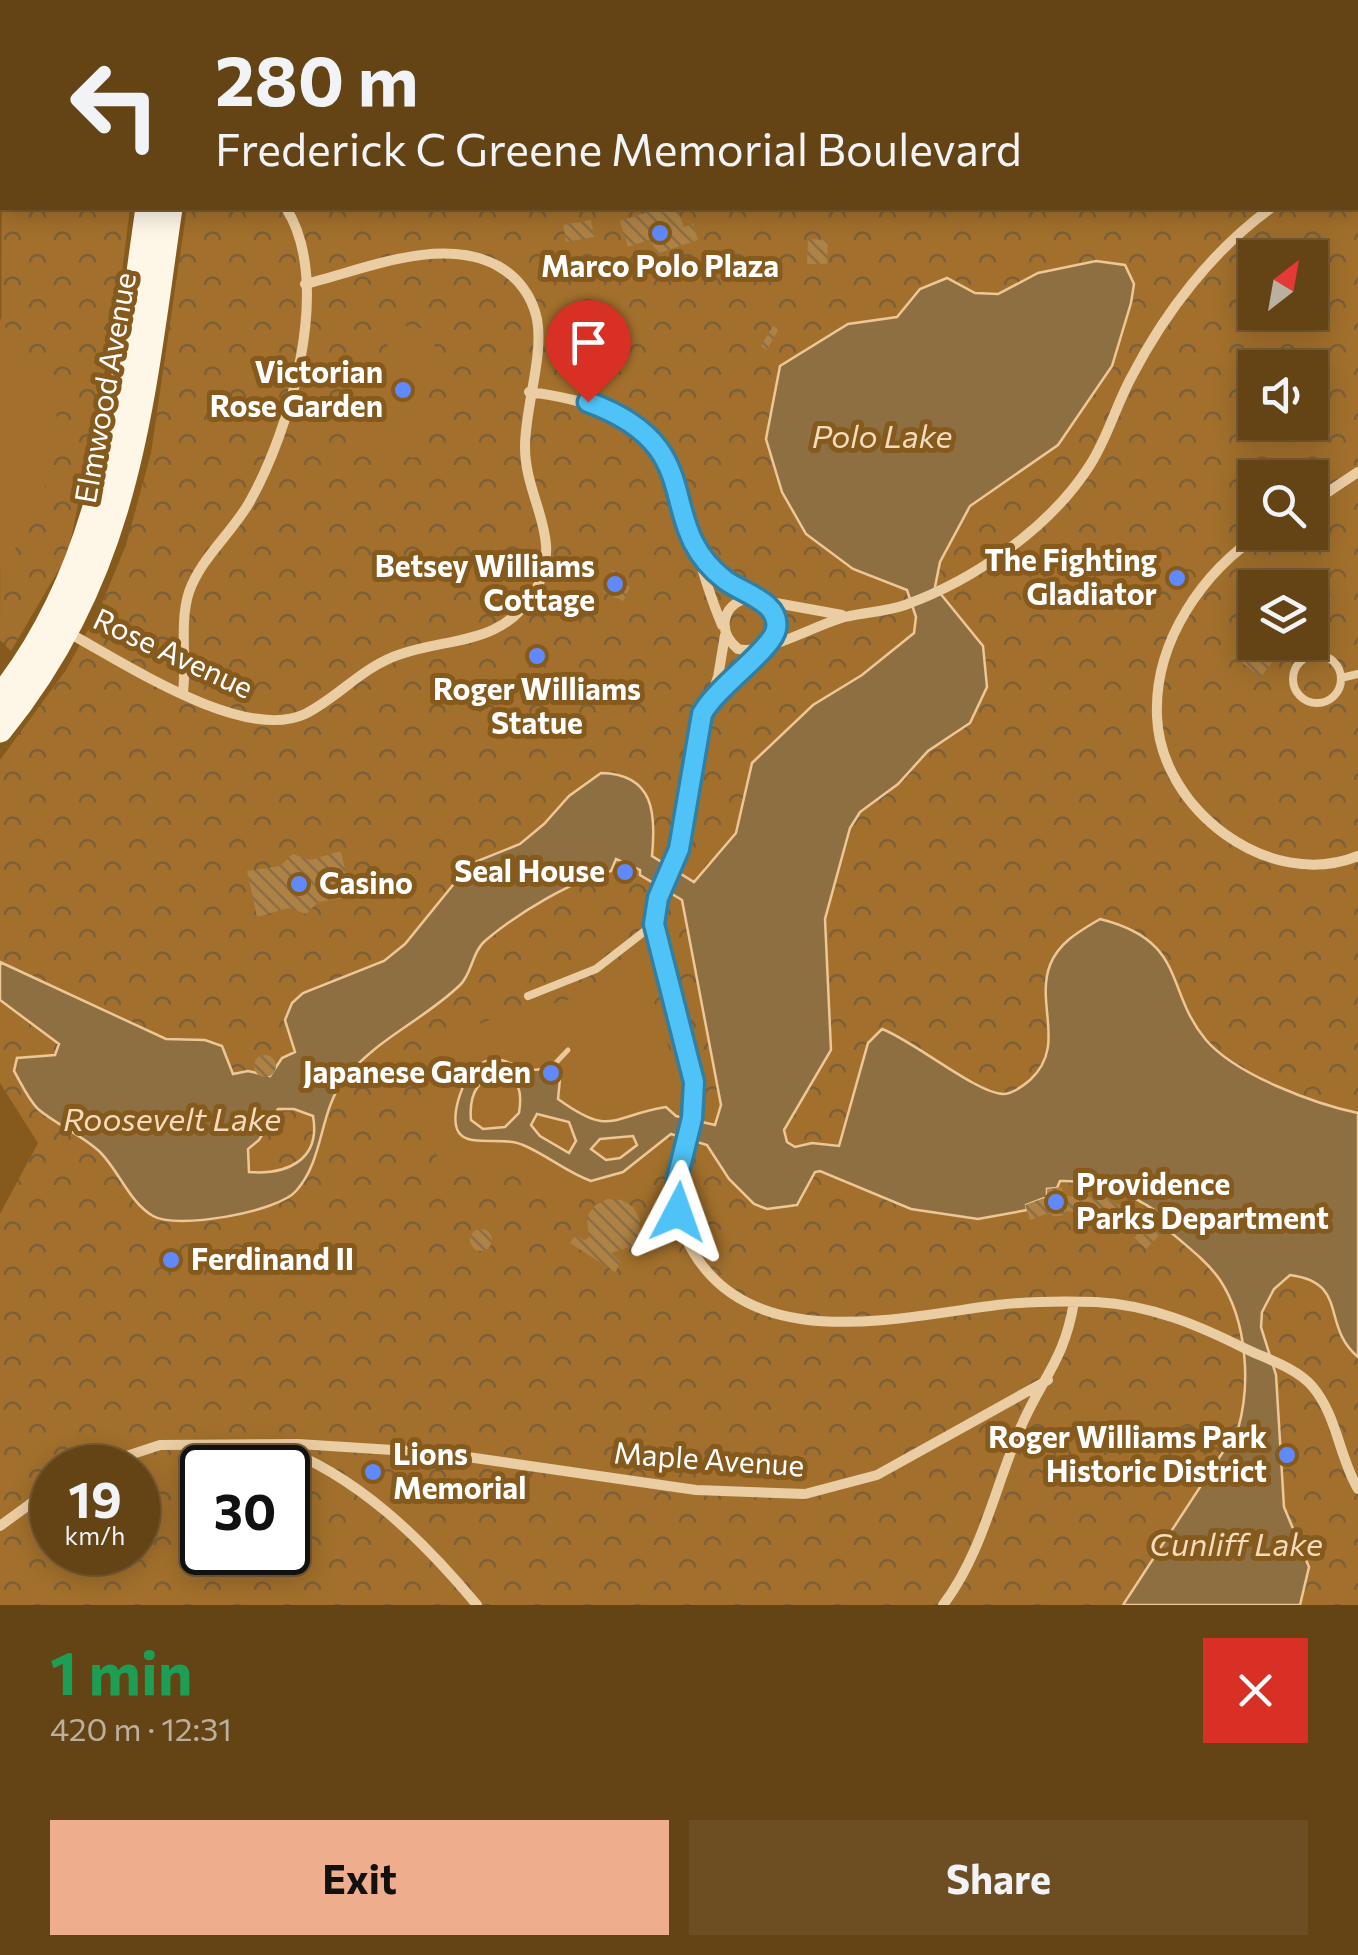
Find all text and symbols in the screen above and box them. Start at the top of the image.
text: 280 m [215,35,419,120]
icon: left [50,40,180,170]
text: Frederick C Greene Memorial Boulevard [215,120,1022,175]
marker: Marco Polo Plaza [649,222,671,244]
north arrow [1238,240,1328,330]
map controls [1238,240,1328,660]
place label: Marco Polo Plaza [541,246,779,283]
street label: Elmwood Avenue [65,269,142,506]
pin [546,300,631,403]
icon: arrive [561,315,616,370]
button: sound [1238,350,1328,440]
place label: Victorian Rose Garden [210,352,383,423]
marker: Victorian Rose Garden [392,379,414,401]
water label: Polo Lake [812,415,952,455]
button: search [1238,460,1328,550]
place label: The Fighting Gladiator [984,540,1157,611]
place label: Betsey Williams Cottage [375,546,595,617]
marker: The Fighting Gladiator [1166,567,1188,589]
button: layers [1238,570,1328,660]
marker: Betsey Williams Cottage [604,573,626,595]
street label: Rose Avenue [88,599,260,705]
marker: Roger Williams Statue [526,645,548,667]
place label: Roger Williams Statue [433,669,641,740]
place label: Seal House [454,851,605,888]
marker: Seal House [614,861,636,883]
place label: Casino [319,863,413,900]
marker: Casino [288,873,310,895]
place label: Japanese Garden [303,1052,531,1089]
marker: Japanese Garden [540,1062,562,1084]
water label: Roosevelt Lake [63,1098,281,1138]
position arrow [626,1160,730,1264]
place label: Providence Parks Department [1076,1164,1329,1235]
marker: Providence Parks Department [1045,1191,1067,1213]
place label: Ferdinand II [191,1239,354,1276]
marker: Ferdinand II [160,1249,182,1271]
place label: Roger Williams Park Historic District [988,1417,1267,1488]
street label: Maple Avenue [613,1432,806,1483]
place label: Lions Memorial [393,1434,526,1505]
marker: Roger Williams Park Historic District [1276,1444,1298,1466]
speed limit sign: 30 [180,1445,310,1575]
marker: Lions Memorial [362,1461,384,1483]
text: 19 [68,1467,122,1528]
text: km/h [65,1520,125,1550]
water label: Cunliff Lake [1149,1523,1323,1563]
text: 1 min [50,1634,192,1707]
button: close [1203,1638,1308,1743]
text: 420 m · 12:31 [50,1708,232,1748]
button: Exit [50,1820,669,1935]
button: Share [689,1820,1308,1935]

